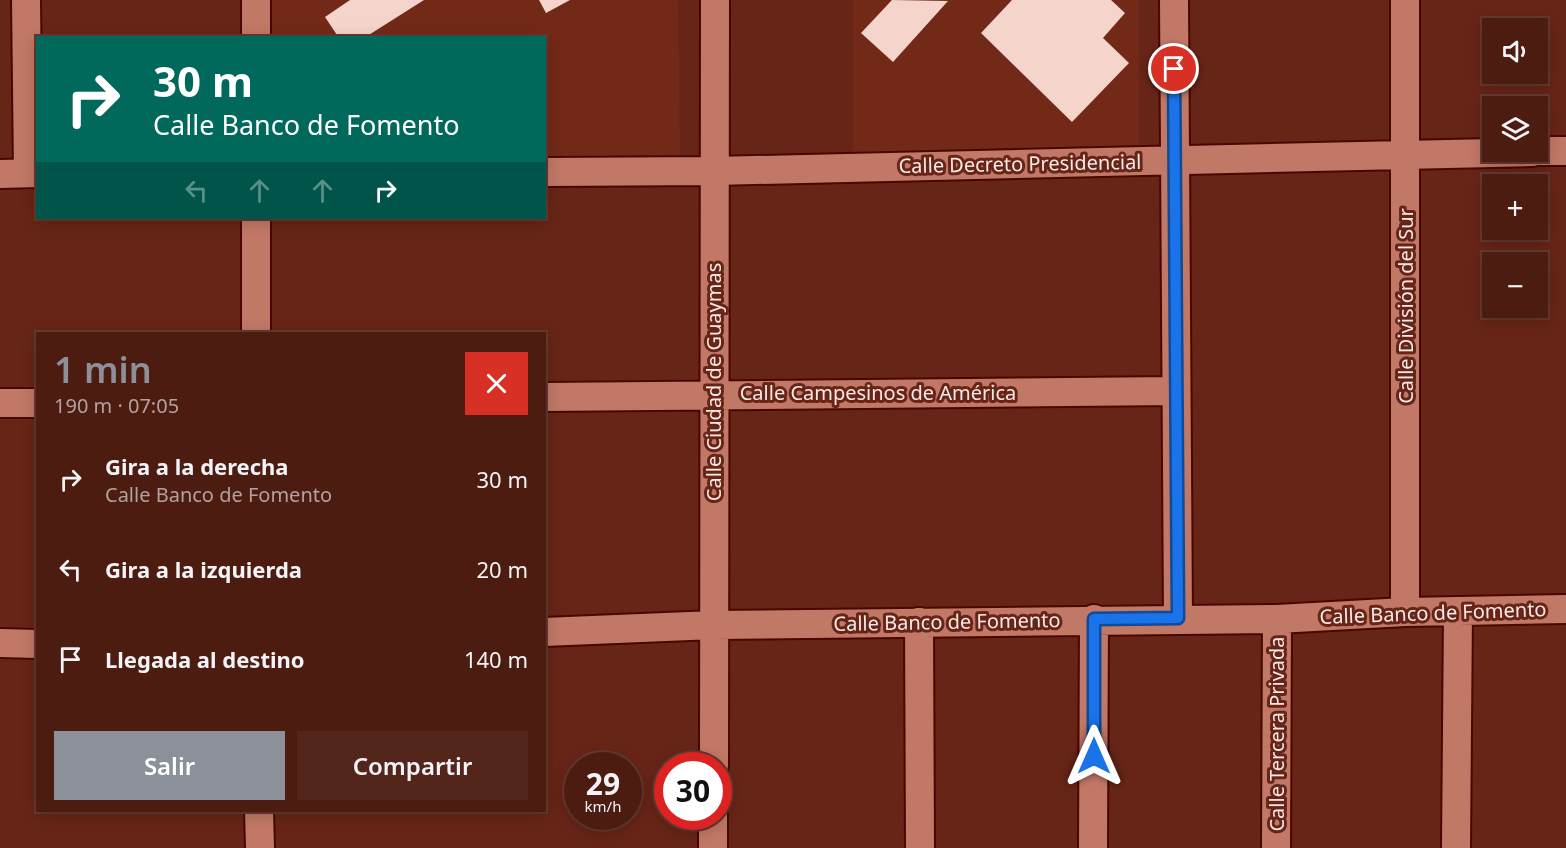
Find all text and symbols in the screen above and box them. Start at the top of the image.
map controls [1482,18,1548,318]
button: sound [1482,18,1548,84]
pin [1148,43,1199,94]
text: 30 m [153,52,253,109]
icon: arrive [1157,52,1190,85]
icon: right [54,60,132,138]
button: layers [1482,96,1548,162]
text: Calle Banco de Fomento [153,106,460,143]
street label: Calle Decreto Presidencial [898,148,1142,179]
icon: left [180,174,213,207]
icon: ahead [243,174,276,207]
icon: ahead [306,174,339,207]
icon: right [369,174,402,207]
button: + [1482,174,1548,240]
street label: Calle División del Sur [1392,208,1419,404]
button: − [1482,252,1548,318]
street label: Calle Ciudad de Guaymas [700,263,727,501]
text: 1 min [54,345,152,394]
button: close [465,352,528,415]
street label: Calle Campesinos de América [740,379,1016,406]
text: 190 m · 07:05 [54,392,179,419]
text: Gira a la derecha [105,451,289,481]
icon: right [54,463,87,496]
text: 30 m [477,464,528,494]
text: Calle Banco de Fomento [105,481,332,508]
icon: left [54,553,87,586]
text: Gira a la izquierda [105,554,302,584]
text: 20 m [477,554,528,584]
street label: Calle Banco de Fomento [1319,595,1547,630]
street label: Calle Banco de Fomento [833,606,1061,637]
street label: Calle Tercera Privada [1263,636,1290,832]
icon: arrive [54,643,87,676]
text: Llegada al destino [105,644,305,674]
text: 140 m [464,644,528,674]
position arrow [1062,724,1126,788]
button: Salir [54,731,285,800]
button: Compartir [297,731,528,800]
speed limit sign: 30 [654,752,732,830]
text: 29 [586,763,620,804]
text: km/h [585,796,621,816]

